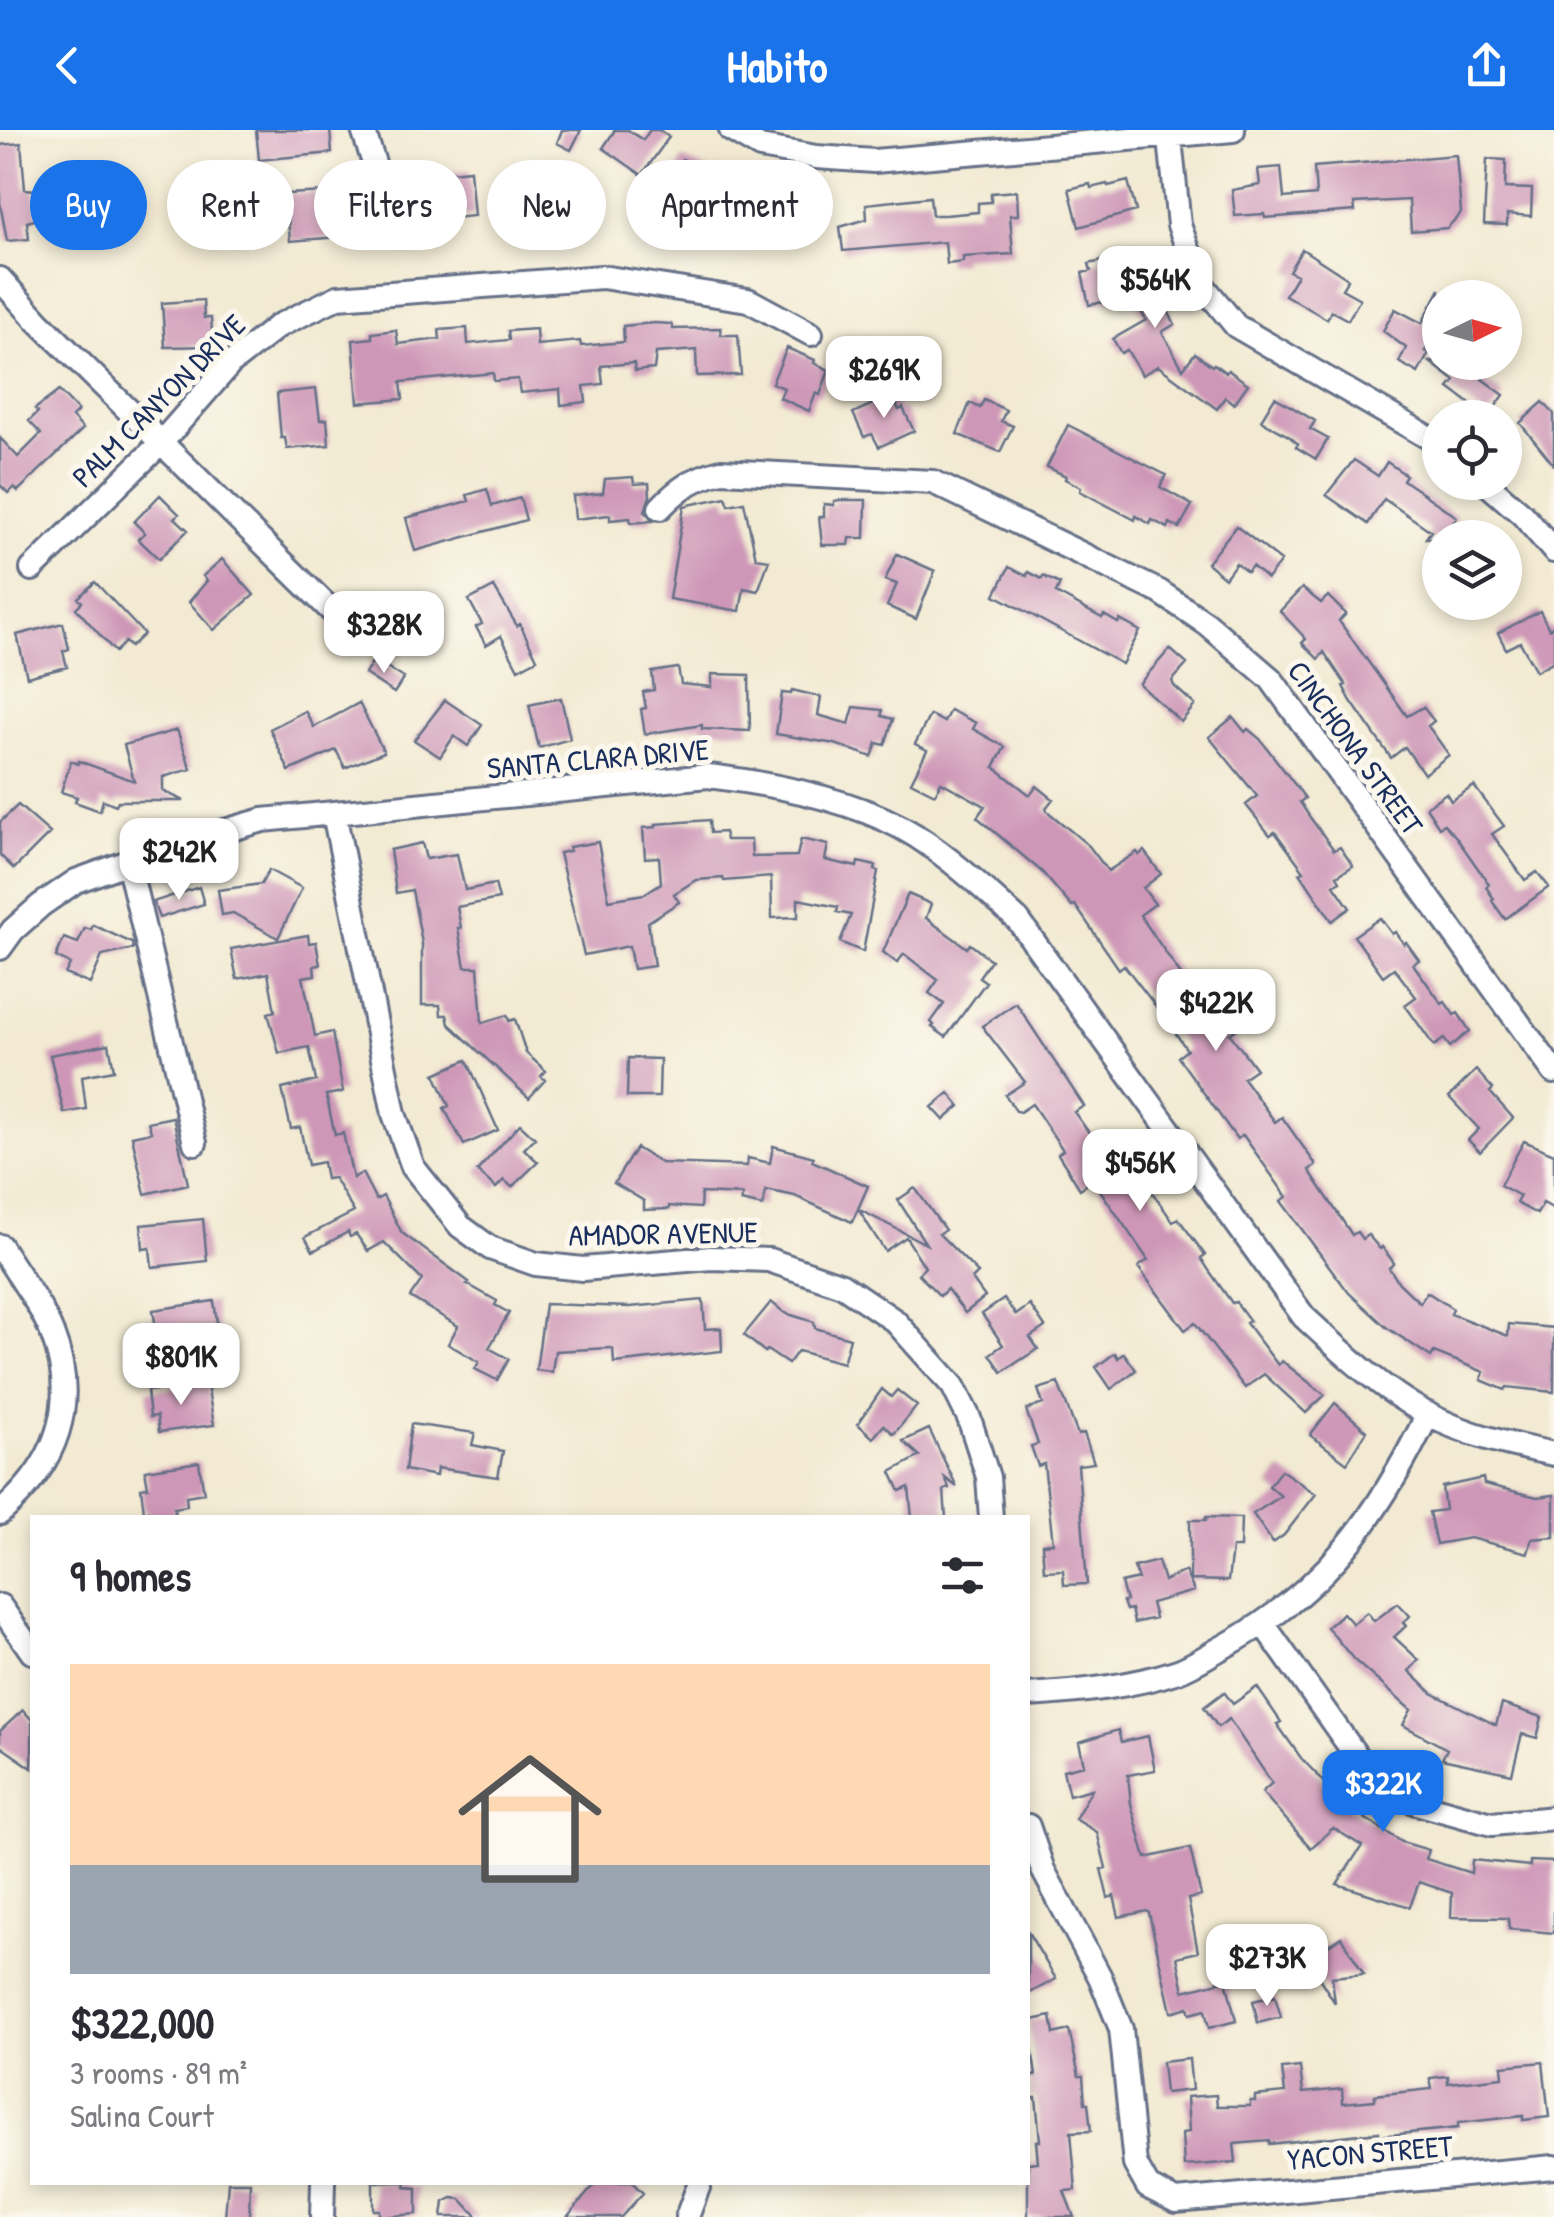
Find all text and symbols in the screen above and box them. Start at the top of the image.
text: Habito [727,35,827,96]
icon: back [40,38,95,93]
icon: share [1459,38,1514,93]
chip: Buy [30,160,147,250]
chip: Rent [167,160,294,250]
chip: Filters [314,160,467,250]
chip: New [487,160,606,250]
chip: Apartment [626,160,833,250]
pin: $564K [1085,246,1225,331]
text: $564K [1119,257,1191,300]
north arrow [1422,280,1522,380]
map controls [1422,280,1522,620]
street label: PALM CANYON DRIVE [63,305,254,496]
pin: $269K [814,336,954,421]
text: $269K [848,347,920,390]
button: locate [1422,400,1522,500]
button: layers [1422,520,1522,620]
pin: $328K [314,591,454,676]
text: $328K [346,602,422,645]
street label: CINCHONA STREET [1279,652,1433,843]
street label: SANTA CLARA DRIVE [485,728,710,788]
pin: $242K [109,818,249,903]
text: $242K [142,829,216,872]
pin: $422K [1146,969,1286,1054]
text: $422K [1179,980,1253,1023]
pin: $456K [1070,1129,1210,1214]
text: $456K [1104,1140,1176,1183]
street label: AMADOR AVENUE [568,1211,758,1255]
pin: $801K [111,1323,251,1408]
text: $801K [145,1334,217,1377]
text: 9 homes [70,1547,191,1604]
icon: filters [935,1548,990,1603]
icon: home [440,1729,620,1909]
pin: $322K [1313,1750,1453,1835]
text: $322K [1344,1761,1422,1804]
pin: $273K [1197,1924,1337,2009]
text: $273K [1228,1935,1306,1978]
text: $322,000 [70,1994,214,2051]
text: 3 rooms · 89 m² [70,2051,247,2094]
text: Salina Court [70,2094,214,2137]
street label: YACON STREET [1286,2125,1455,2179]

